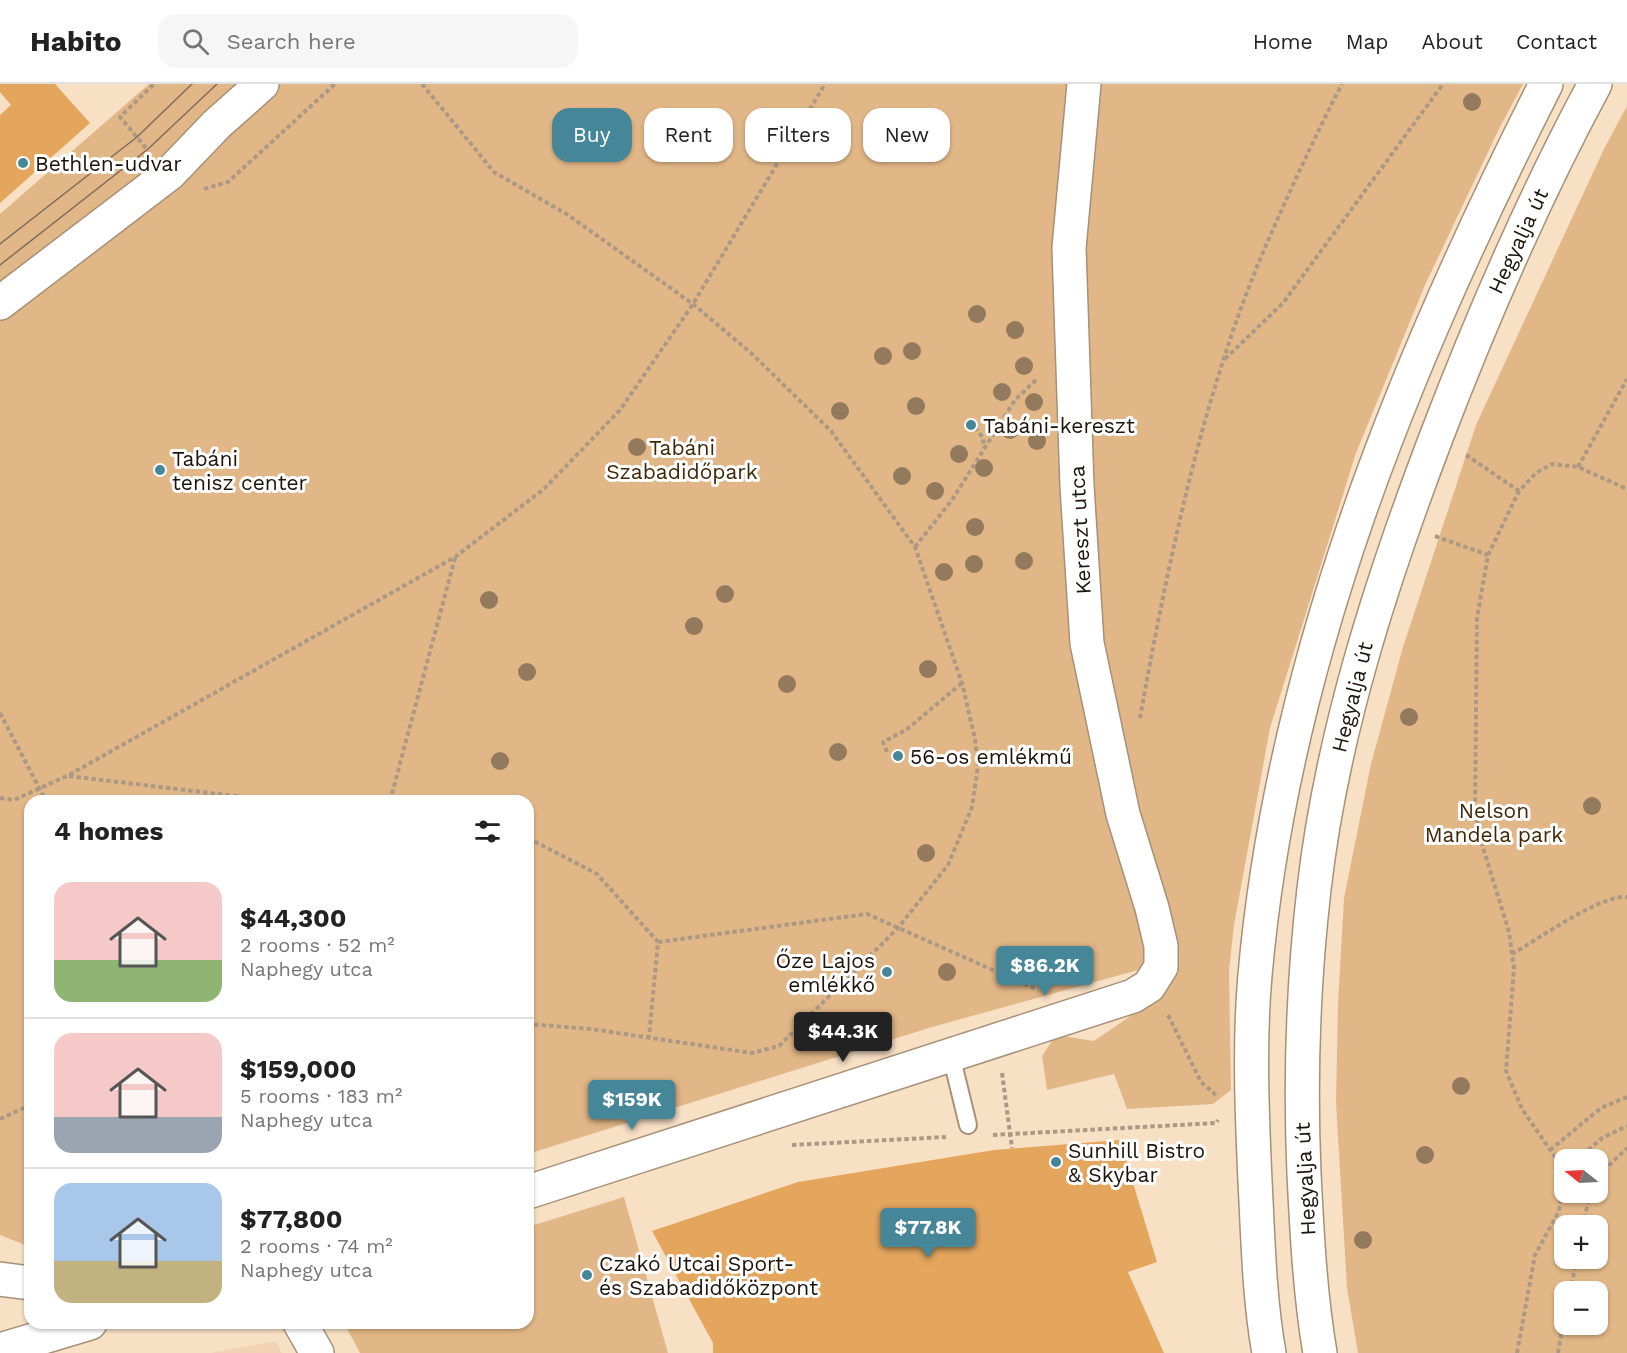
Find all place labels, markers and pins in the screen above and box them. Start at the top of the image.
place label: Bethlen-udvar [35,151,182,176]
marker: Bethlen-udvar [16,156,30,170]
place label: Tabáni-kereszt [983,413,1135,438]
marker: Tabáni-kereszt [964,418,978,432]
place label: Tabáni tenisz center [172,446,308,495]
marker: Tabáni tenisz center [153,463,167,477]
place label: 56-os emlékmű [910,744,1072,769]
marker: 56-os emlékmű [891,749,905,763]
pin: $86.2K [996,946,1094,997]
place label: Őze Lajos emlékkő [775,948,875,997]
marker: Őze Lajos emlékkő [880,965,894,979]
pin: $44.3K [794,1012,892,1063]
pin: $159K [590,1080,674,1131]
place label: Sunhill Bistro & Skybar [1068,1138,1205,1187]
marker: Sunhill Bistro & Skybar [1049,1155,1063,1169]
pin: $77.8K [879,1208,977,1259]
place label: Czakó Utcai Sport- és Szabadidőközpont [599,1251,818,1300]
marker: Czakó Utcai Sport- és Szabadidőközpont [580,1268,594,1282]

